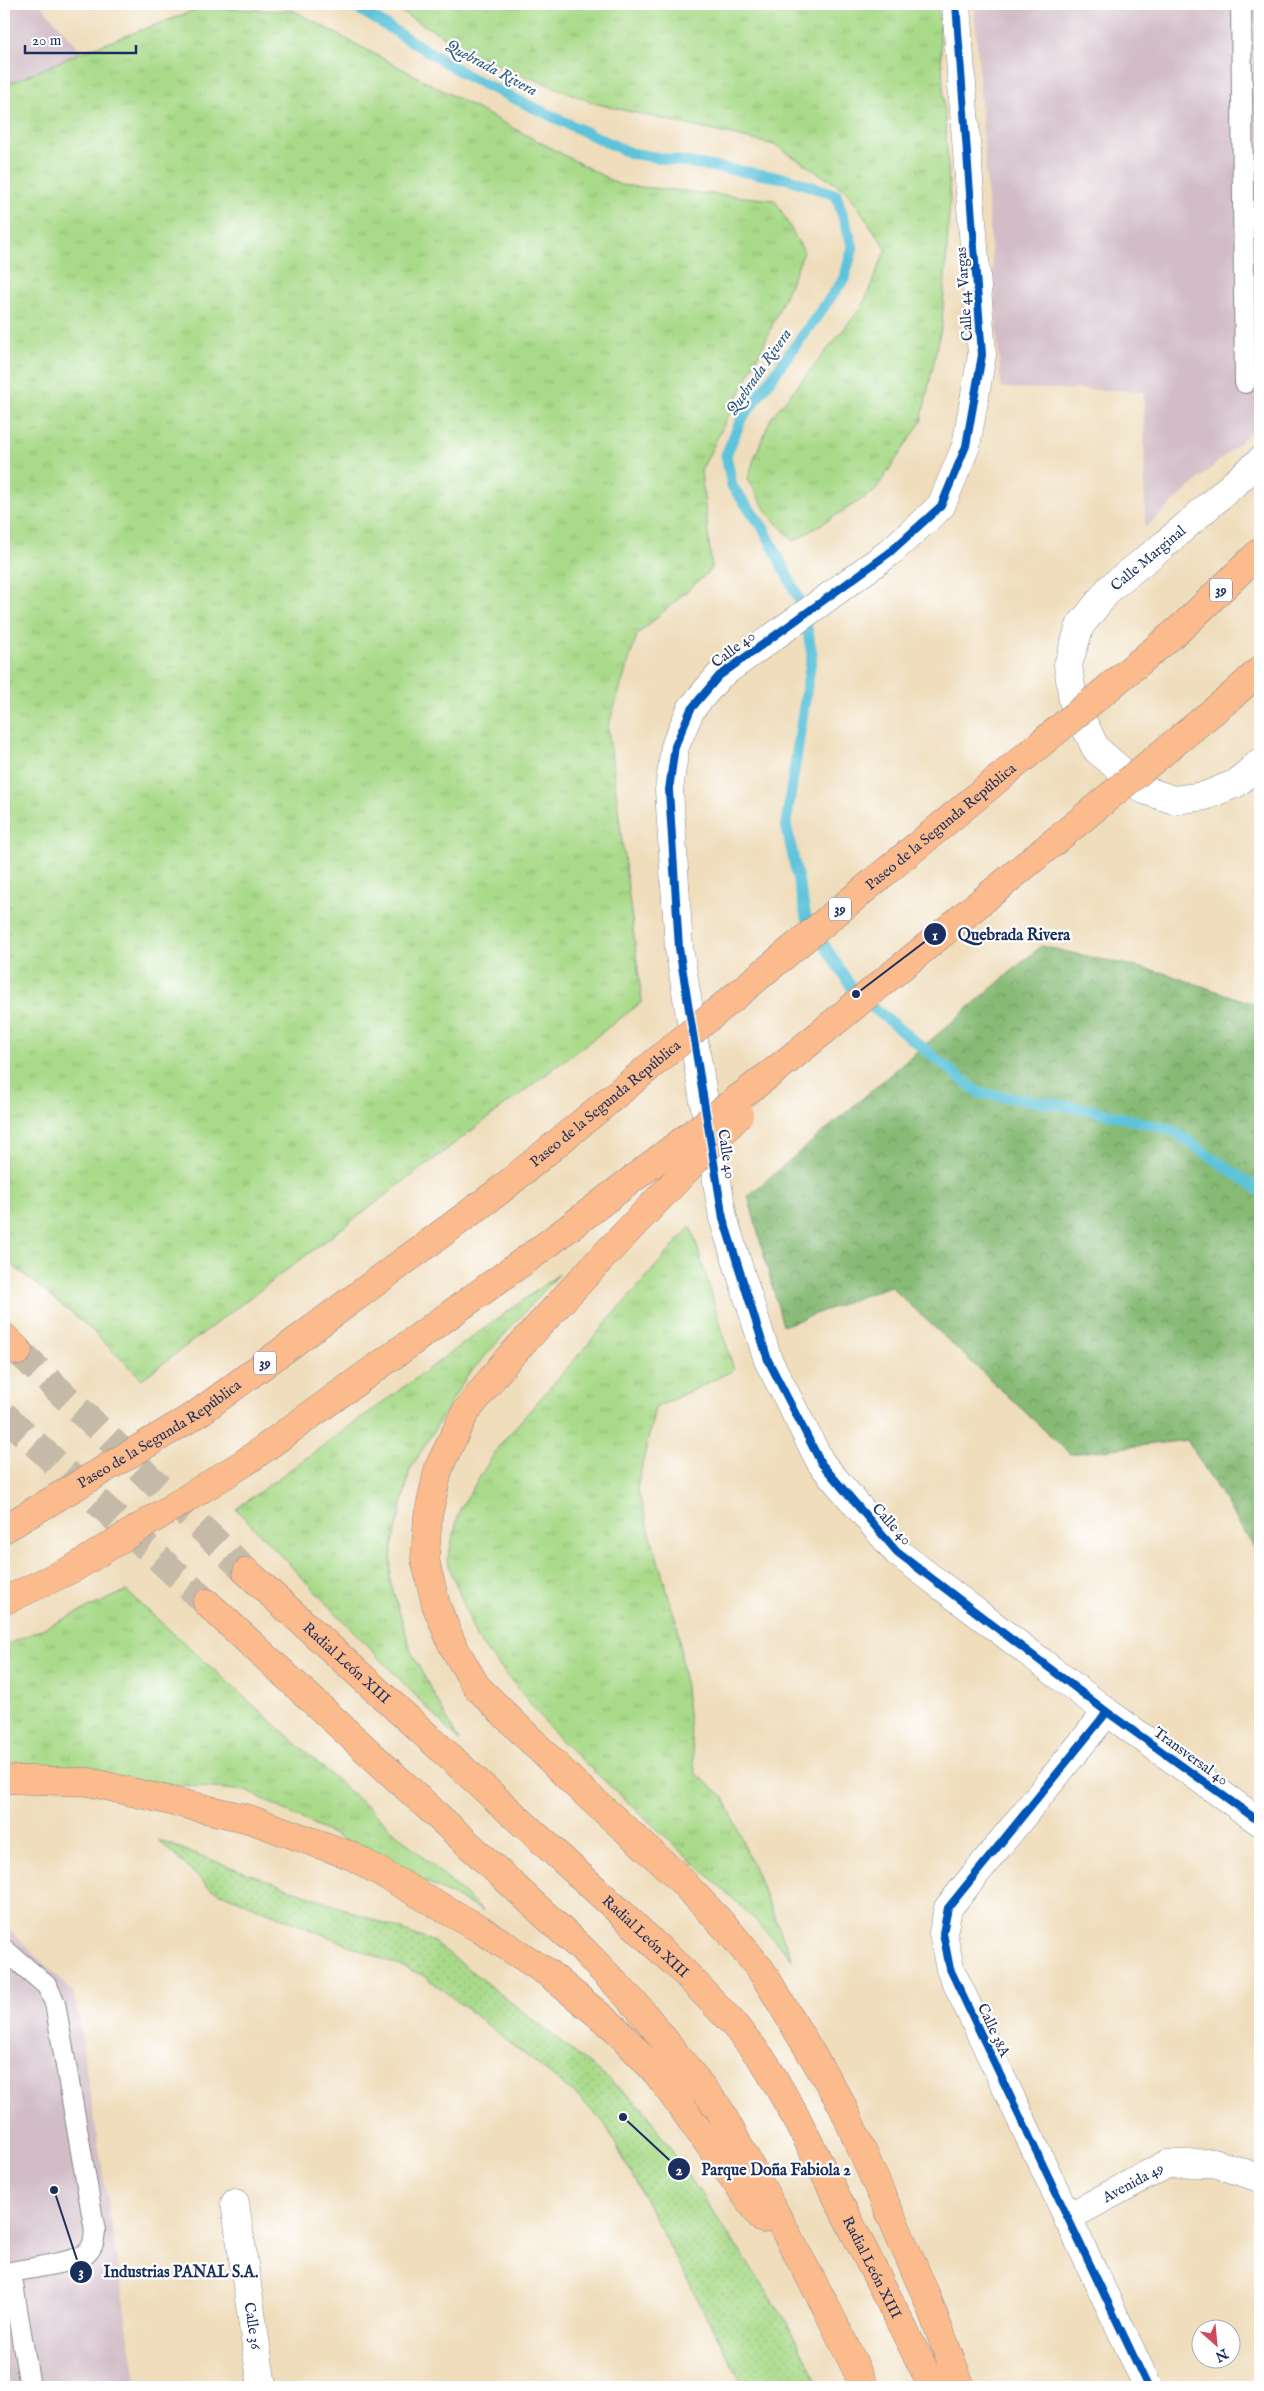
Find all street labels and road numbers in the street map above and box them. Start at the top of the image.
street label: Calle 44 Vargas [952,246,977,342]
street label: Calle Marginal [1107,521,1190,595]
road number: 39 [1210,578,1232,602]
street label: Calle 40 [708,627,759,672]
street label: Paseo de la Segunda República [862,759,1021,895]
road number: 39 [829,898,851,921]
street label: Paseo de la Segunda República [526,1036,685,1172]
street label: Calle 40 [713,1128,740,1180]
road number: 39 [254,1352,276,1375]
street label: Paseo de la Segunda República [74,1375,245,1493]
street label: Calle 40 [868,1499,915,1549]
street label: Radial León XIII [299,1618,395,1709]
street label: Transversal 40 [1150,1723,1232,1790]
street label: Radial León XIII [598,1891,693,1982]
street label: Calle 38A [973,2000,1015,2061]
street label: Avenida 49 [1098,2159,1167,2208]
street label: Radial León XIII [838,2213,906,2322]
street label: Calle 36 [240,2301,265,2351]

